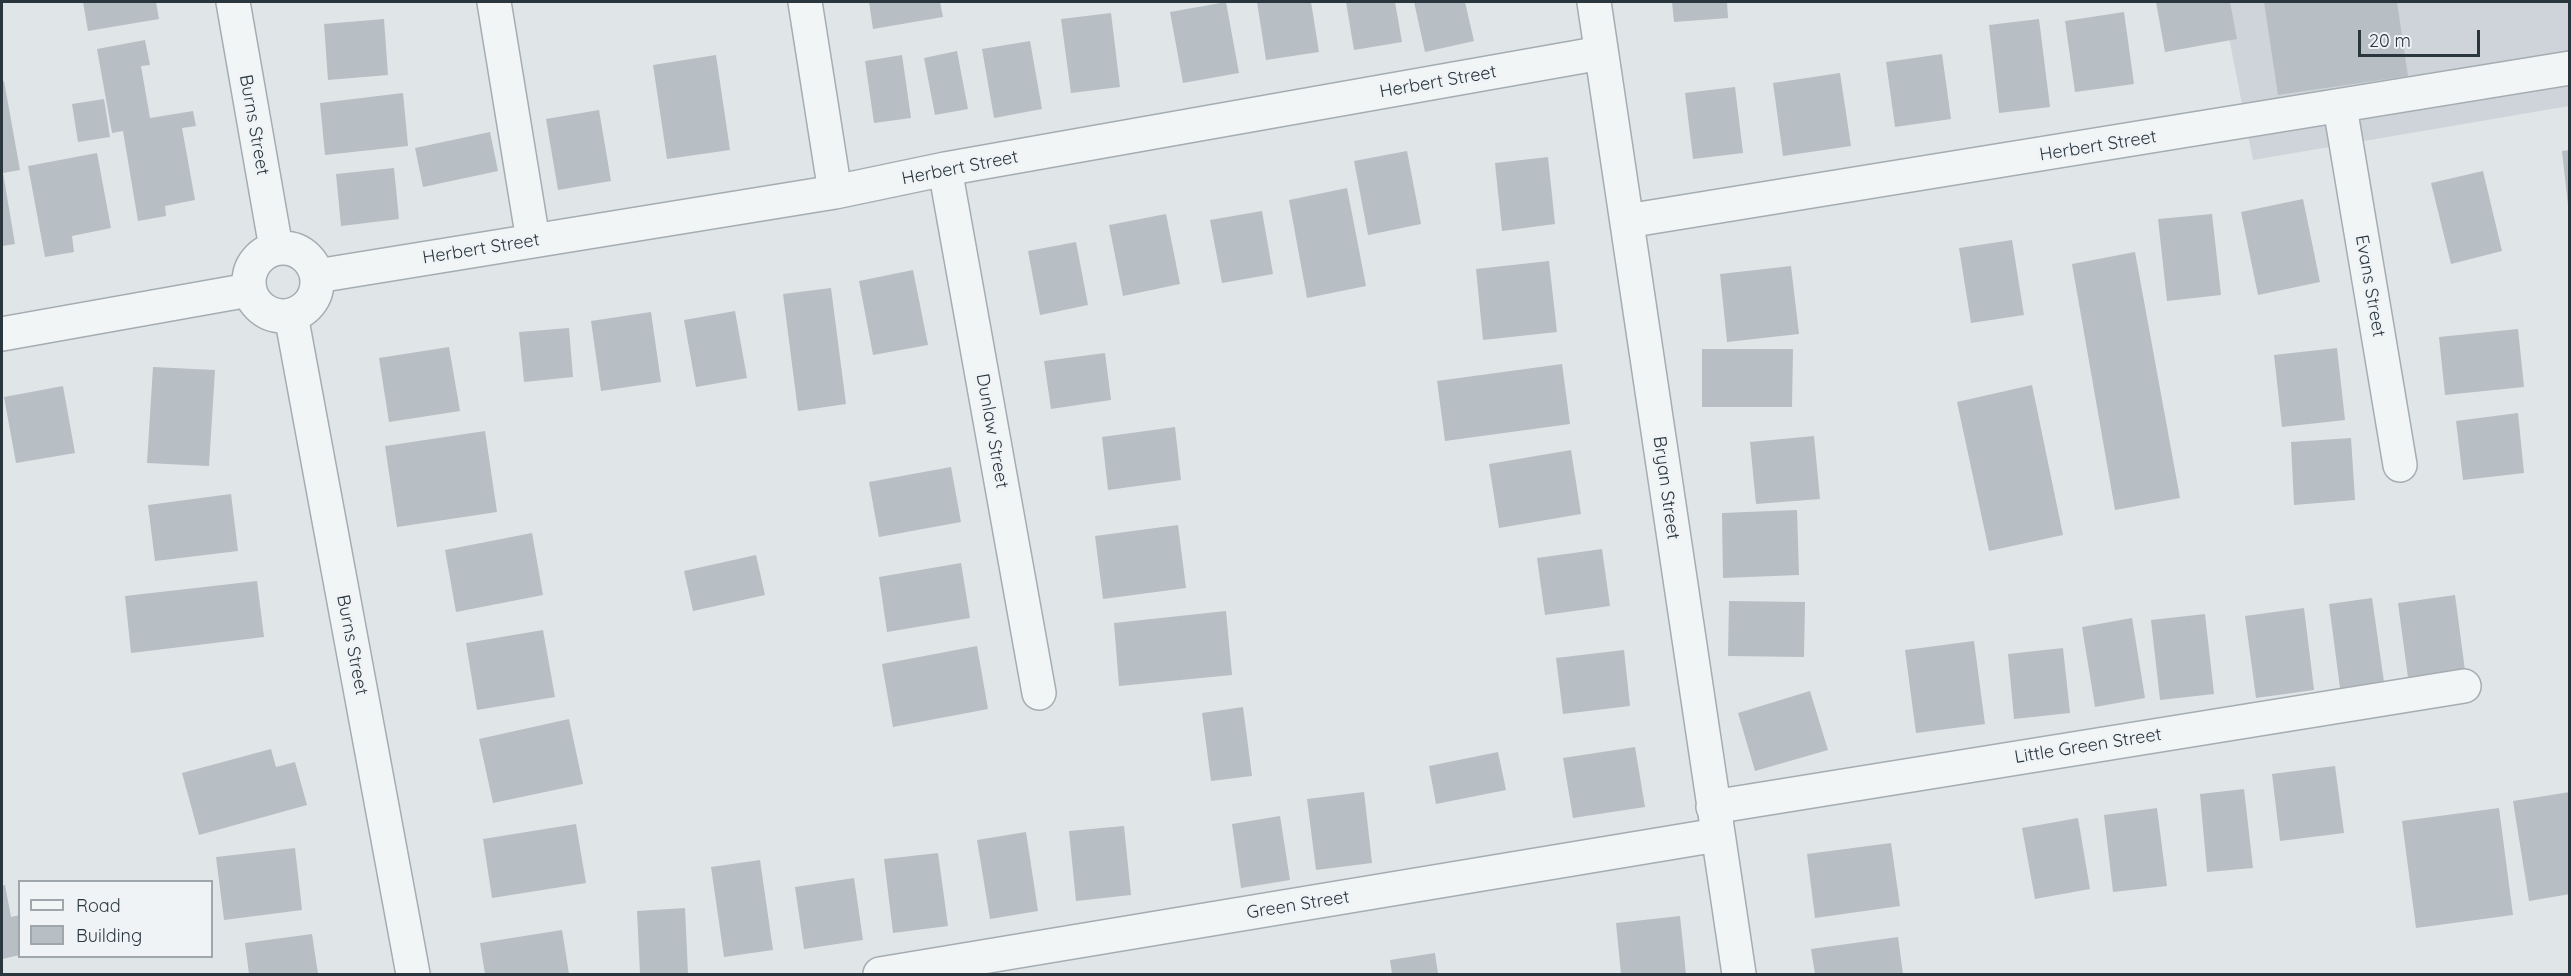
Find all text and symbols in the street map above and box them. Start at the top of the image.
scale bar [2361,18,2482,56]
text: 20 m [2369,29,2411,52]
street label: Herbert Street [1378,61,1498,103]
street label: Burns Street [235,73,273,177]
street label: Herbert Street [2038,126,2158,166]
street label: Herbert Street [900,146,1020,190]
street label: Herbert Street [421,229,541,269]
street label: Evans Street [2350,233,2390,339]
street label: Dunlaw Street [971,372,1013,490]
street label: Bryan Street [1648,435,1684,541]
street label: Burns Street [332,593,372,697]
street label: Little Green Street [2013,724,2163,768]
legend [18,880,213,958]
street label: Green Street [1245,886,1351,924]
text: Road [76,894,121,917]
text: Building [76,924,142,947]

